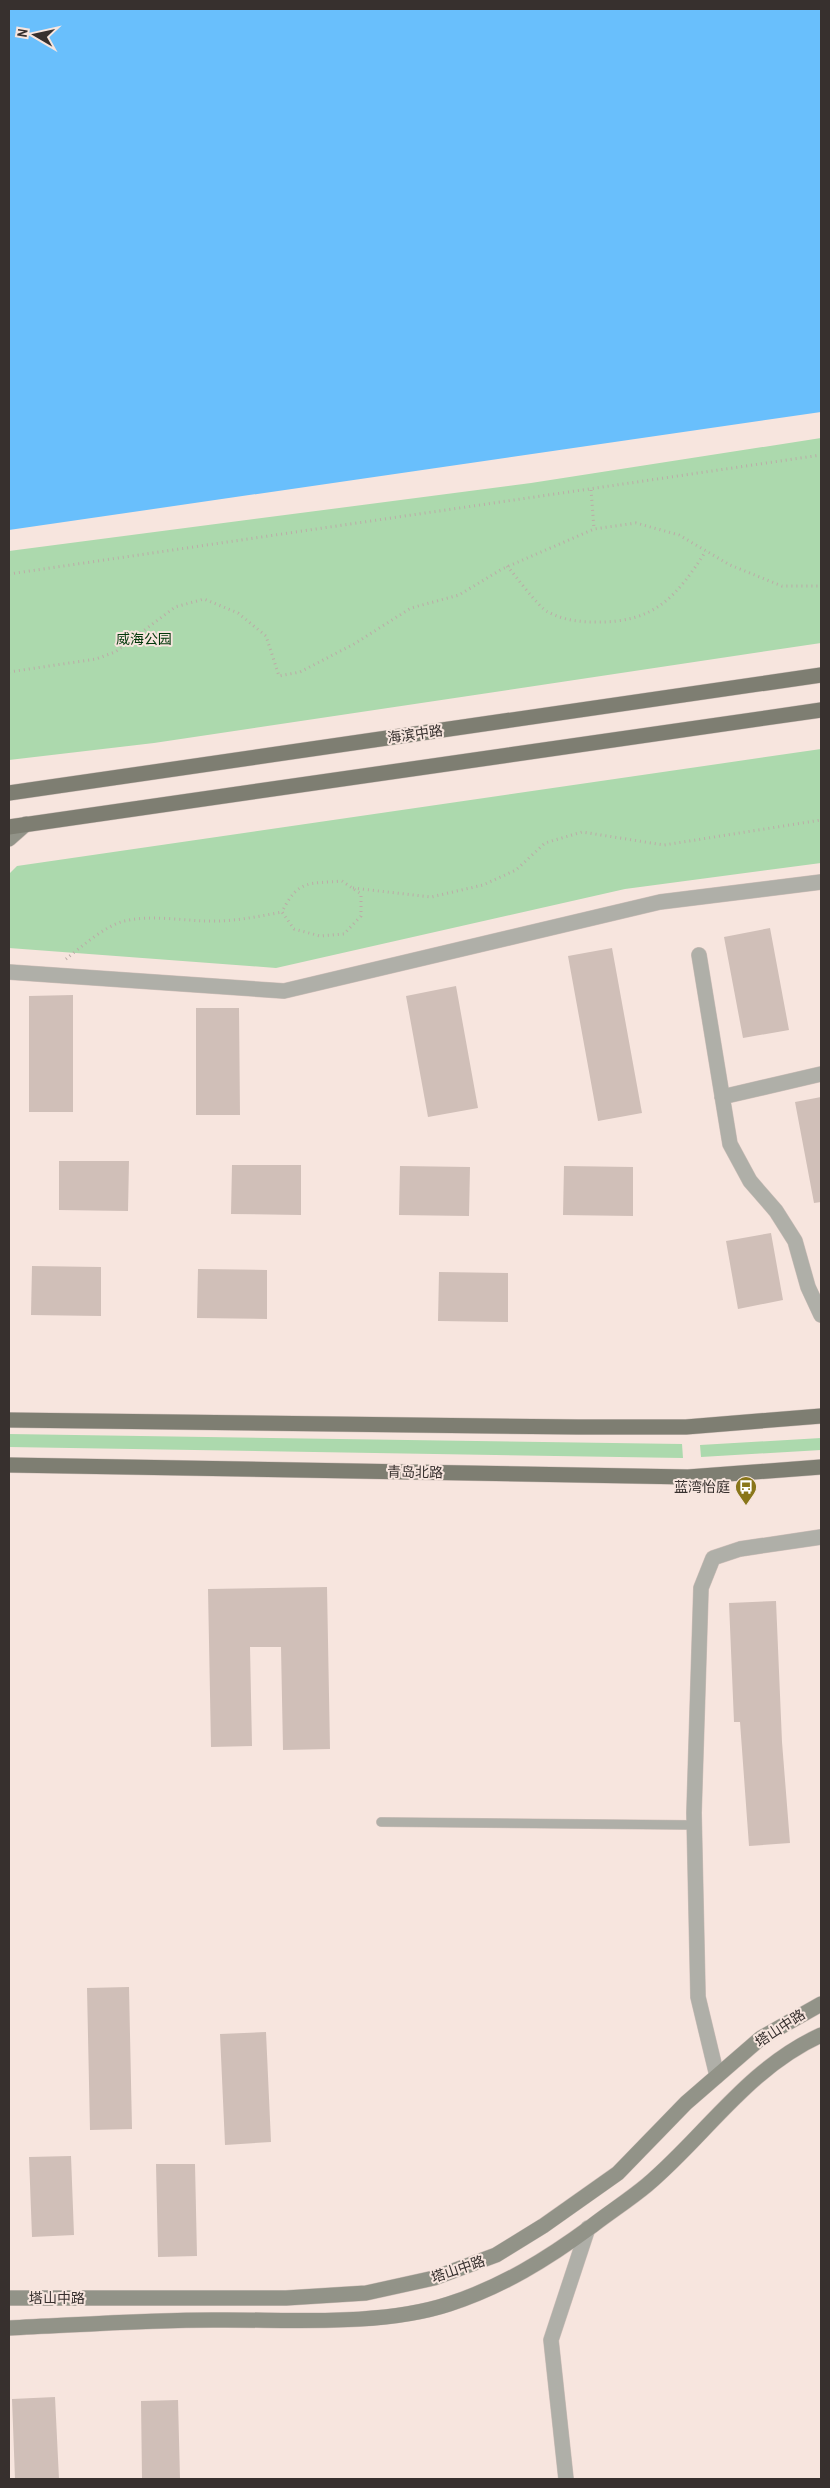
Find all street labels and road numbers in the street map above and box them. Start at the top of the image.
street label: 海滨中路 [386,721,444,747]
street label: 青岛北路 [387,1463,443,1481]
street label: 塔山中路 [752,2005,808,2051]
street label: 塔山中路 [429,2251,487,2287]
street label: 塔山中路 [29,2289,85,2307]

